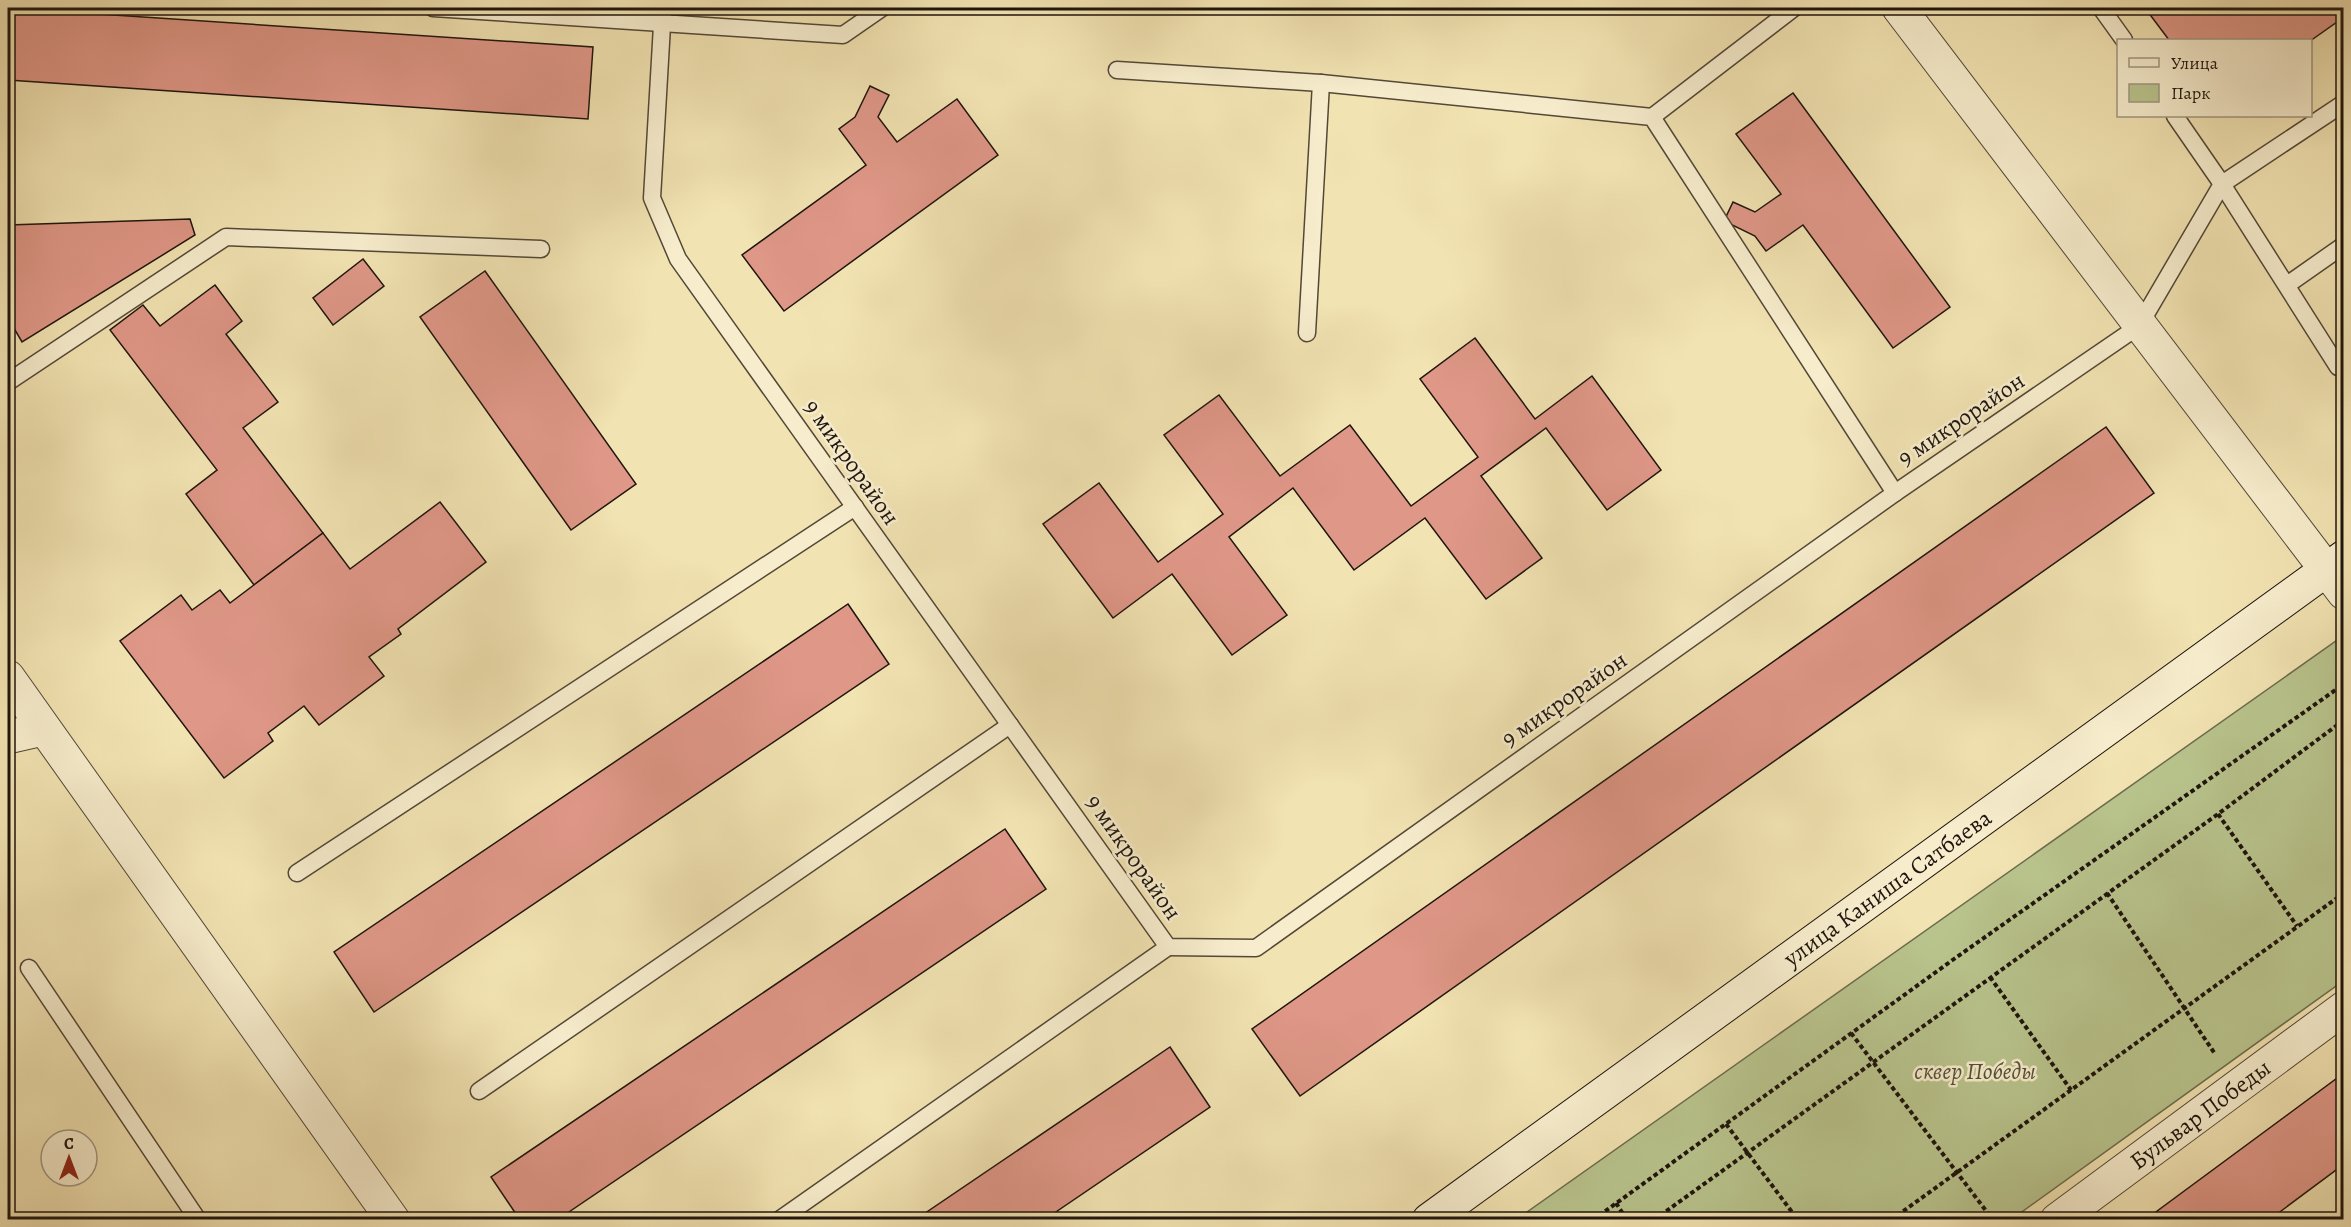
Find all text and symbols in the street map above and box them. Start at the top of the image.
legend [2117,39,2312,117]
text: Улица [2171,51,2219,75]
text: Парк [2171,81,2211,105]
street label: 9 микрорайон [1891,365,2031,473]
street label: 9 микрорайон [797,393,907,531]
street label: 9 микрорайон [1495,644,1633,754]
street label: 9 микрорайон [1079,788,1189,926]
street label: улица Каниша Сатбаева [1776,802,1998,975]
street label: Бульвар Победы [2123,1052,2277,1177]
park label: сквер Победы [1914,1055,2036,1087]
north arrow [39,1128,99,1188]
text: С [64,1133,74,1155]

